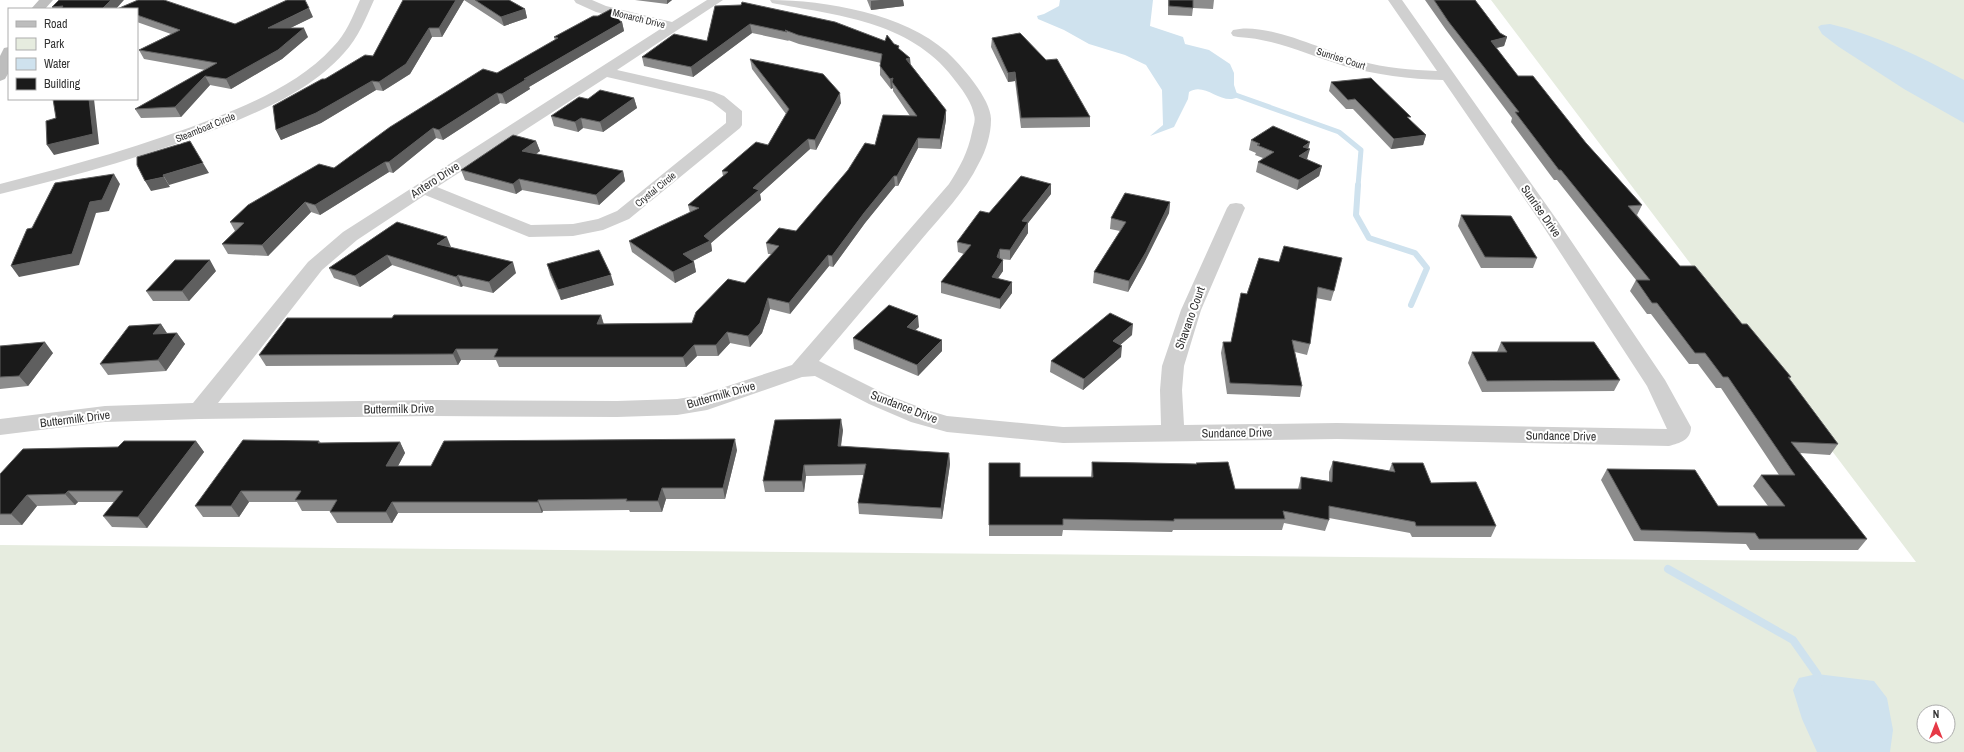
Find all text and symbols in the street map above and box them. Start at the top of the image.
street label: Monarch Drive [611,6,667,31]
legend [8,8,138,100]
text: Road [44,16,68,32]
text: Park [44,36,64,52]
street label: Sunrise Court [1315,44,1368,73]
text: Water [44,56,71,72]
text: Building [44,76,81,92]
street label: Steamboat Circle [173,109,237,145]
street label: Antero Drive [407,158,463,202]
street label: Crystal Circle [632,169,679,210]
street label: Sunrise Drive [1517,182,1565,240]
street label: Shavano Court [1171,284,1209,352]
street label: Buttermilk Drive [685,378,757,412]
street label: Sundance Drive [868,387,940,427]
street label: Buttermilk Drive [364,400,434,418]
street label: Buttermilk Drive [39,407,111,431]
street label: Sundance Drive [1202,424,1272,442]
street label: Sundance Drive [1526,427,1596,445]
north arrow [1916,704,1956,744]
text: N [1933,707,1939,721]

